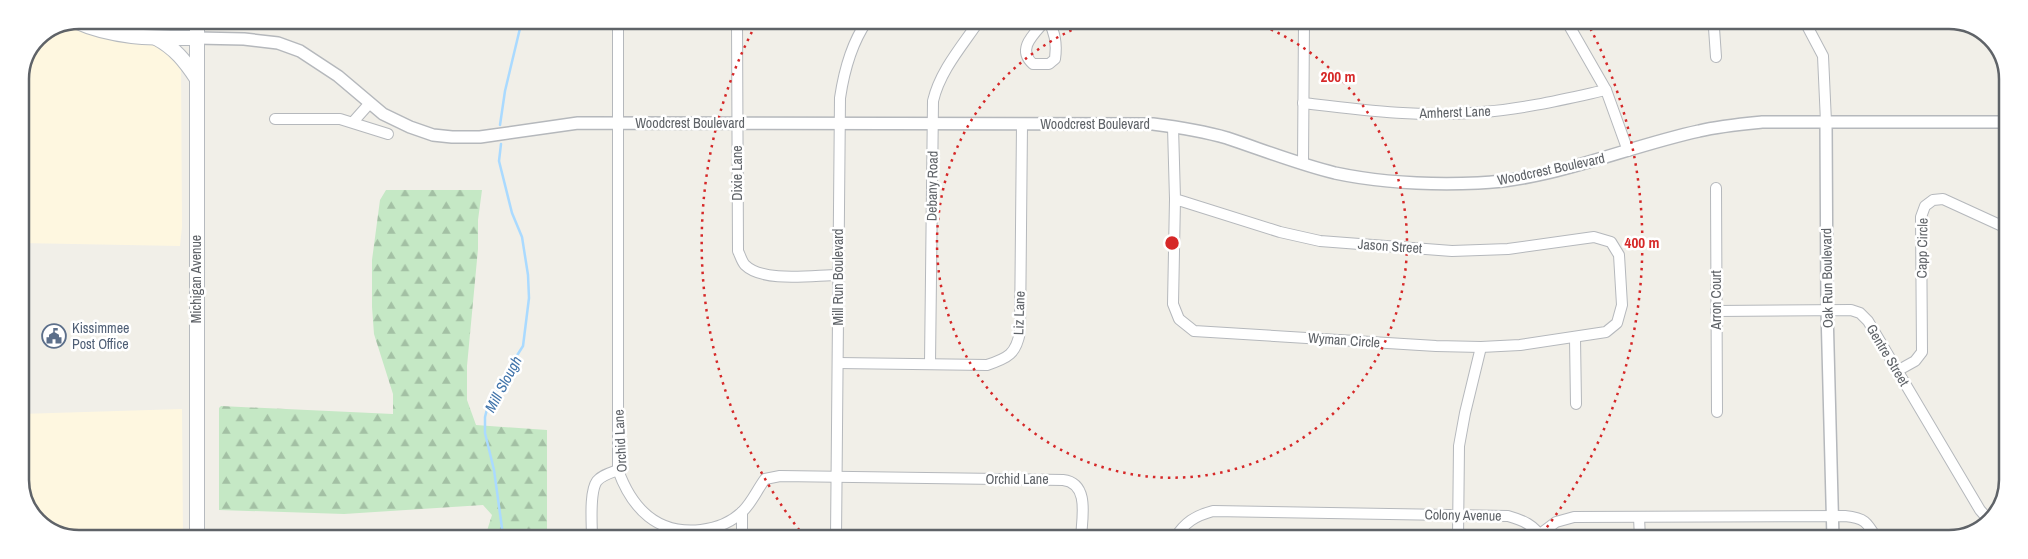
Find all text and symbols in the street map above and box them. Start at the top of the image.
text: 200 m [1321,66,1355,87]
street label: Amherst Lane [1418,102,1491,122]
street label: Woodcrest Boulevard [635,114,745,132]
street label: Woodcrest Boulevard [1040,115,1150,133]
street label: Dixie Lane [728,145,746,201]
street label: Woodcrest Boulevard [1496,149,1606,189]
street label: Debany Road [922,151,942,221]
street label: Capp Circle [1912,218,1932,278]
street label: Oak Run Boulevard [1817,228,1837,328]
street label: Mill Run Boulevard [829,229,847,325]
text: 400 m [1625,232,1659,253]
centre of rings [1163,234,1181,252]
street label: Michigan Avenue [187,235,205,323]
street label: Jason Street [1357,235,1423,257]
street label: Arron Court [1707,270,1725,331]
street label: Liz Lane [1009,291,1029,335]
place label: Kissimmee Post Office [72,319,129,353]
street label: Gentre Street [1863,321,1913,389]
public building icon: Kissimmee Post Office [41,323,67,349]
street label: Wyman Circle [1307,329,1381,351]
water label: Mill Slough [479,352,527,416]
street label: Orchid Lane [609,409,631,473]
street label: Orchid Lane [985,470,1049,488]
street label: Colony Avenue [1424,505,1502,525]

